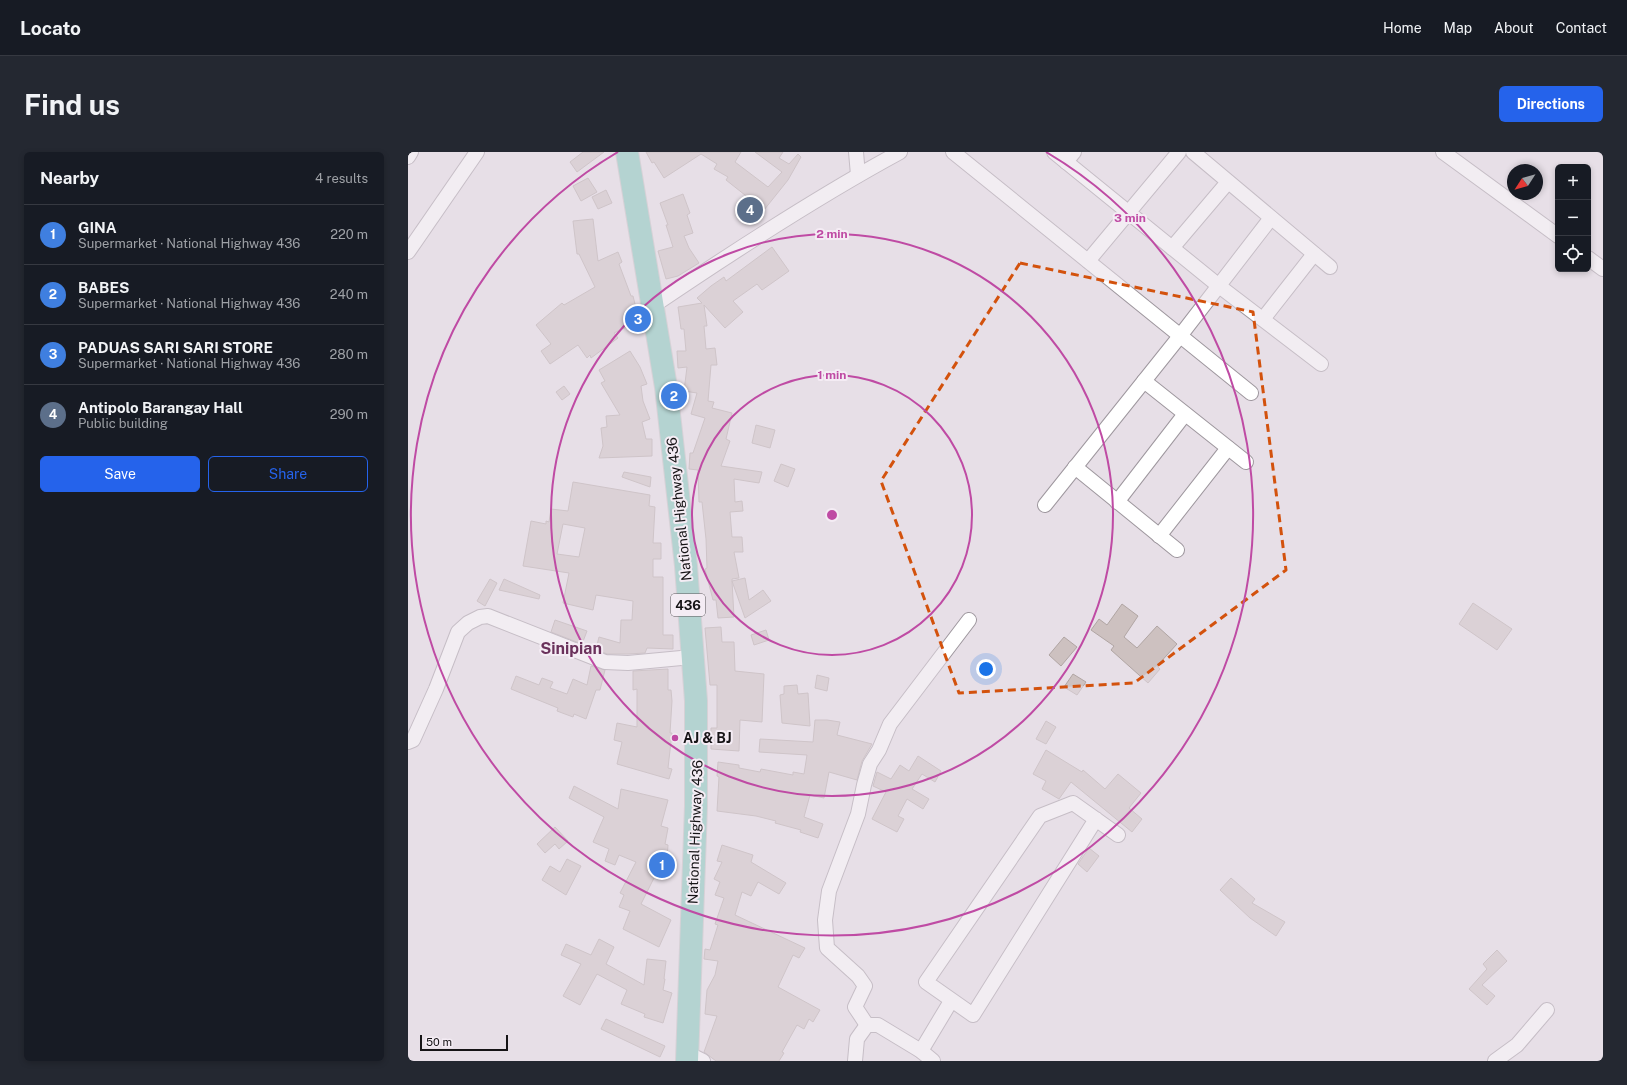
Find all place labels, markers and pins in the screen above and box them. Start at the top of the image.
pin: 4 [737,195,763,225]
pin: 3 [625,304,651,334]
pin: 2 [661,381,687,411]
centre of rings [825,508,839,522]
place label: AJ & BJ [683,730,732,746]
marker: AJ & BJ [670,733,680,743]
pin: 1 [649,850,675,880]

